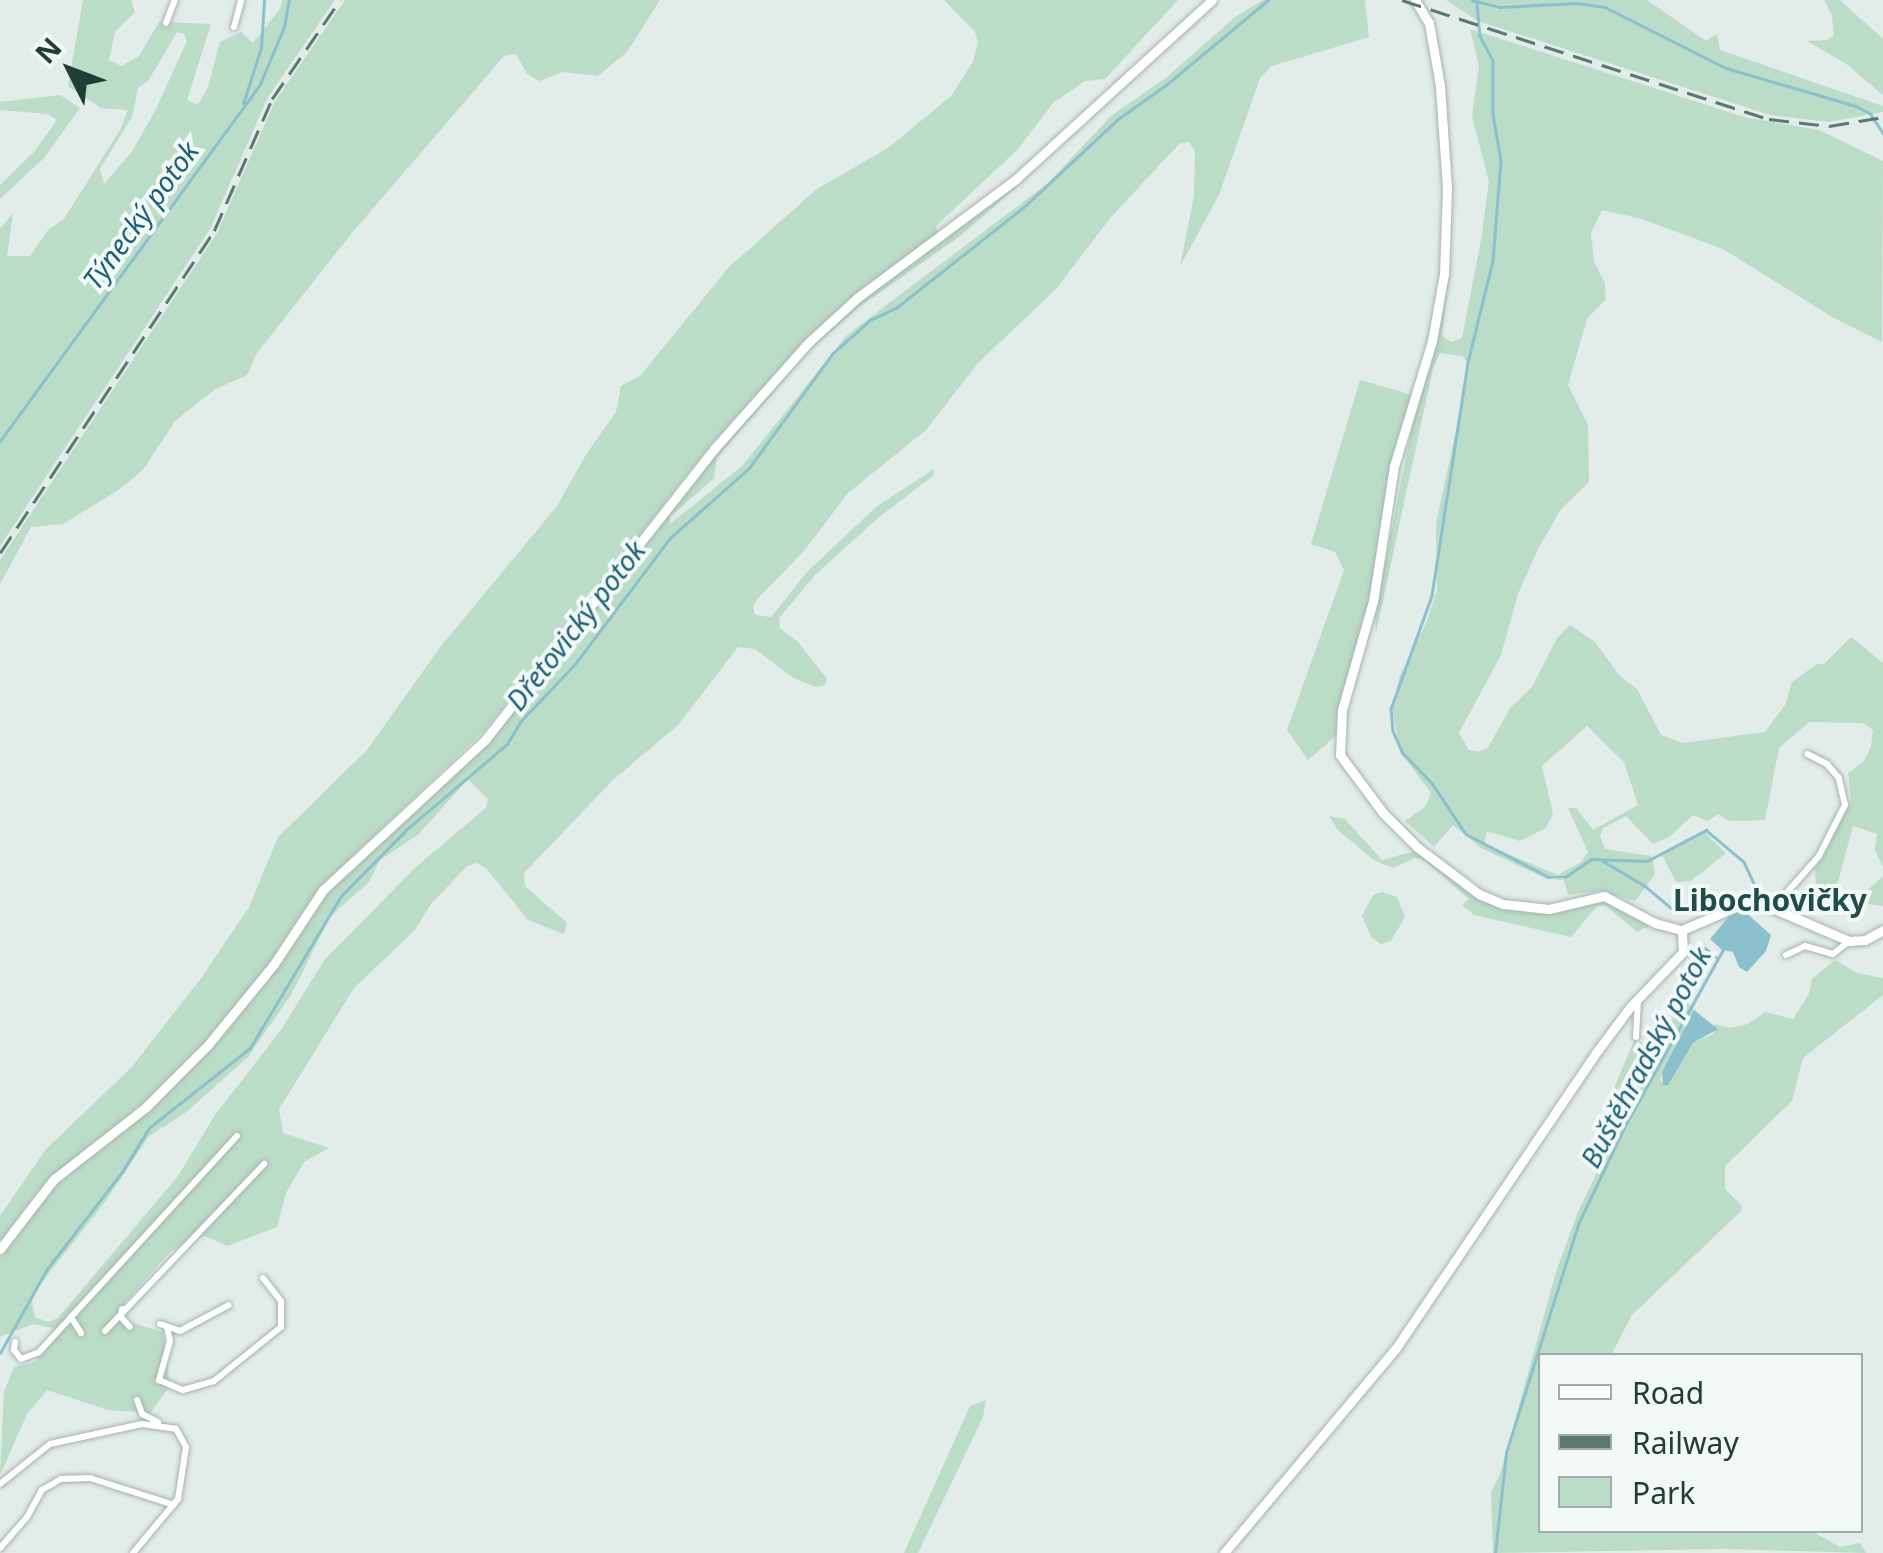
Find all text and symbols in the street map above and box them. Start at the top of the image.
north arrow [20,20,120,120]
text: N [26,29,69,71]
water label: Týnecký potok [75,135,205,295]
water label: Dřetovický potok [498,534,652,716]
district label: Libochovičky [1673,882,1867,918]
water label: Buštěhradský potok [1573,941,1717,1173]
legend [1538,1353,1863,1533]
text: Road [1632,1372,1704,1413]
text: Railway [1632,1422,1739,1463]
text: Park [1632,1472,1695,1513]

